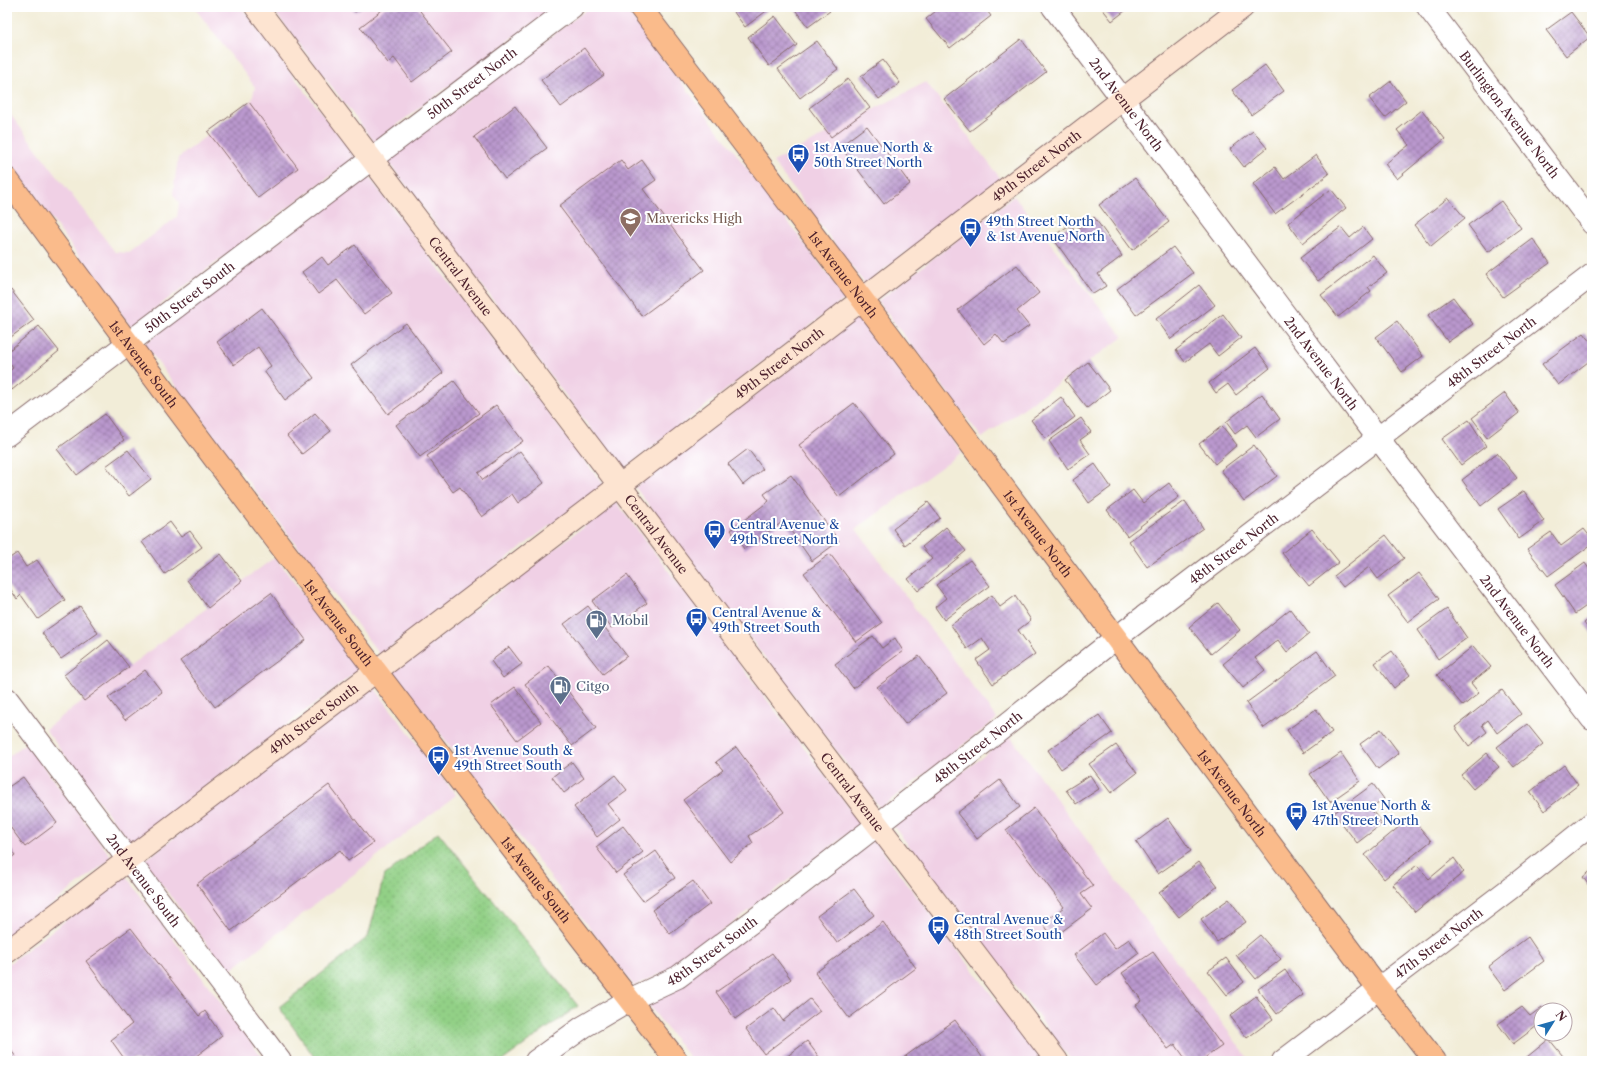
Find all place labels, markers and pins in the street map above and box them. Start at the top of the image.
place label: 1st Avenue North & 50th Street North [814,139,933,170]
bus stop icon: 1st Avenue North & 50th Street North [785,141,811,174]
school or university icon: Mavericks High [618,205,644,238]
place label: Mavericks High [646,210,742,226]
place label: 49th Street North & 1st Avenue North [986,213,1105,244]
bus stop icon: 49th Street North & 1st Avenue North [958,215,984,248]
place label: Central Avenue & 49th Street North [730,516,840,547]
bus stop icon: Central Avenue & 49th Street North [701,518,727,551]
place label: Central Avenue & 49th Street South [712,604,822,635]
bus stop icon: Central Avenue & 49th Street South [683,606,709,639]
fuel station icon: Mobil [583,607,609,640]
place label: Mobil [612,612,649,628]
fuel station icon: Citgo [547,673,573,706]
place label: Citgo [576,678,609,694]
place label: 1st Avenue South & 49th Street South [454,742,573,773]
bus stop icon: 1st Avenue South & 49th Street South [426,744,452,777]
place label: 1st Avenue North & 47th Street North [1312,797,1431,828]
bus stop icon: 1st Avenue North & 47th Street North [1283,799,1309,832]
place label: Central Avenue & 48th Street South [954,911,1064,942]
bus stop icon: Central Avenue & 48th Street South [926,913,952,946]

